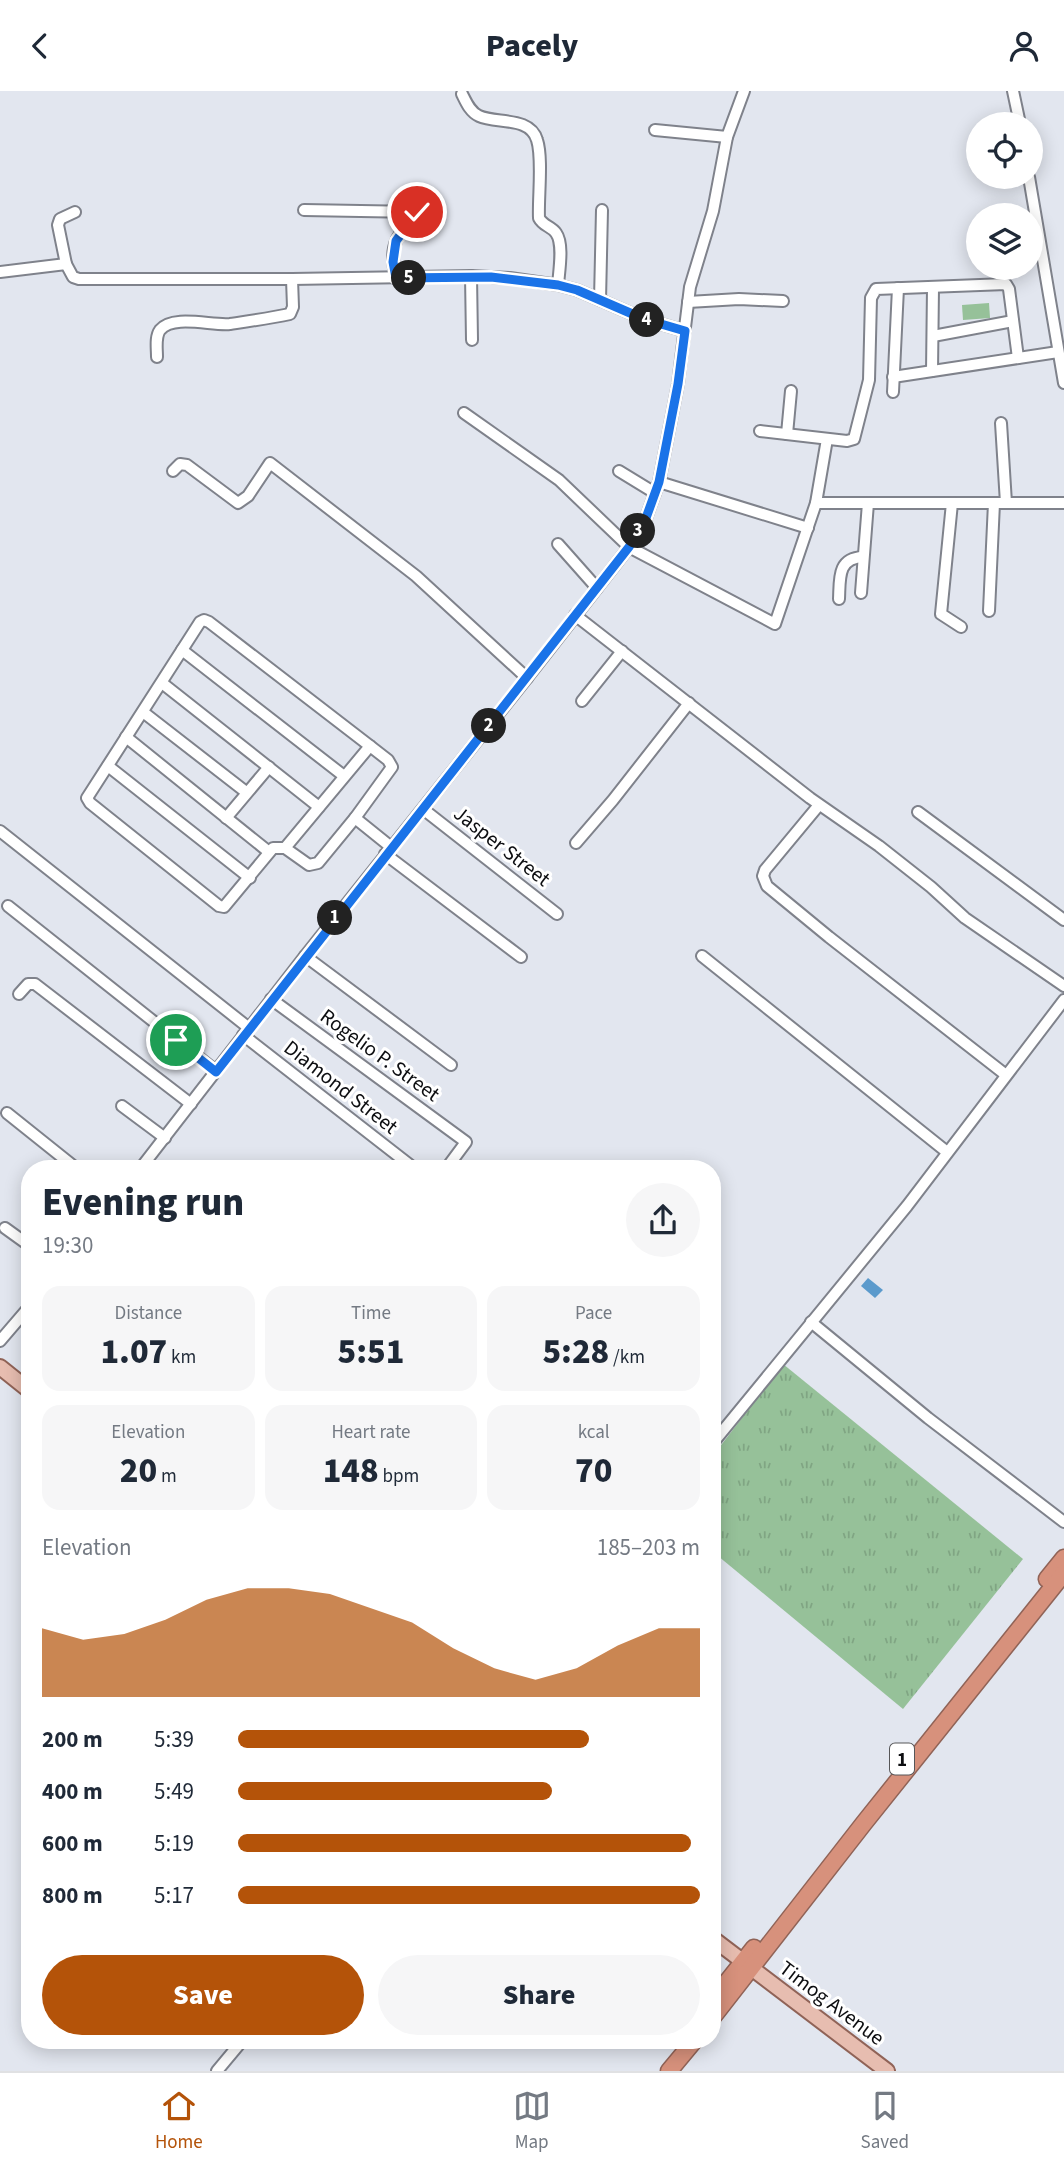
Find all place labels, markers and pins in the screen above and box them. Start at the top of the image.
pin [387,182,447,242]
pin: 5 [392,261,426,295]
pin: 4 [630,303,664,337]
pin: 3 [620,513,656,549]
pin: 2 [472,709,506,743]
pin: 1 [318,901,352,935]
pin [146,1010,206,1070]

